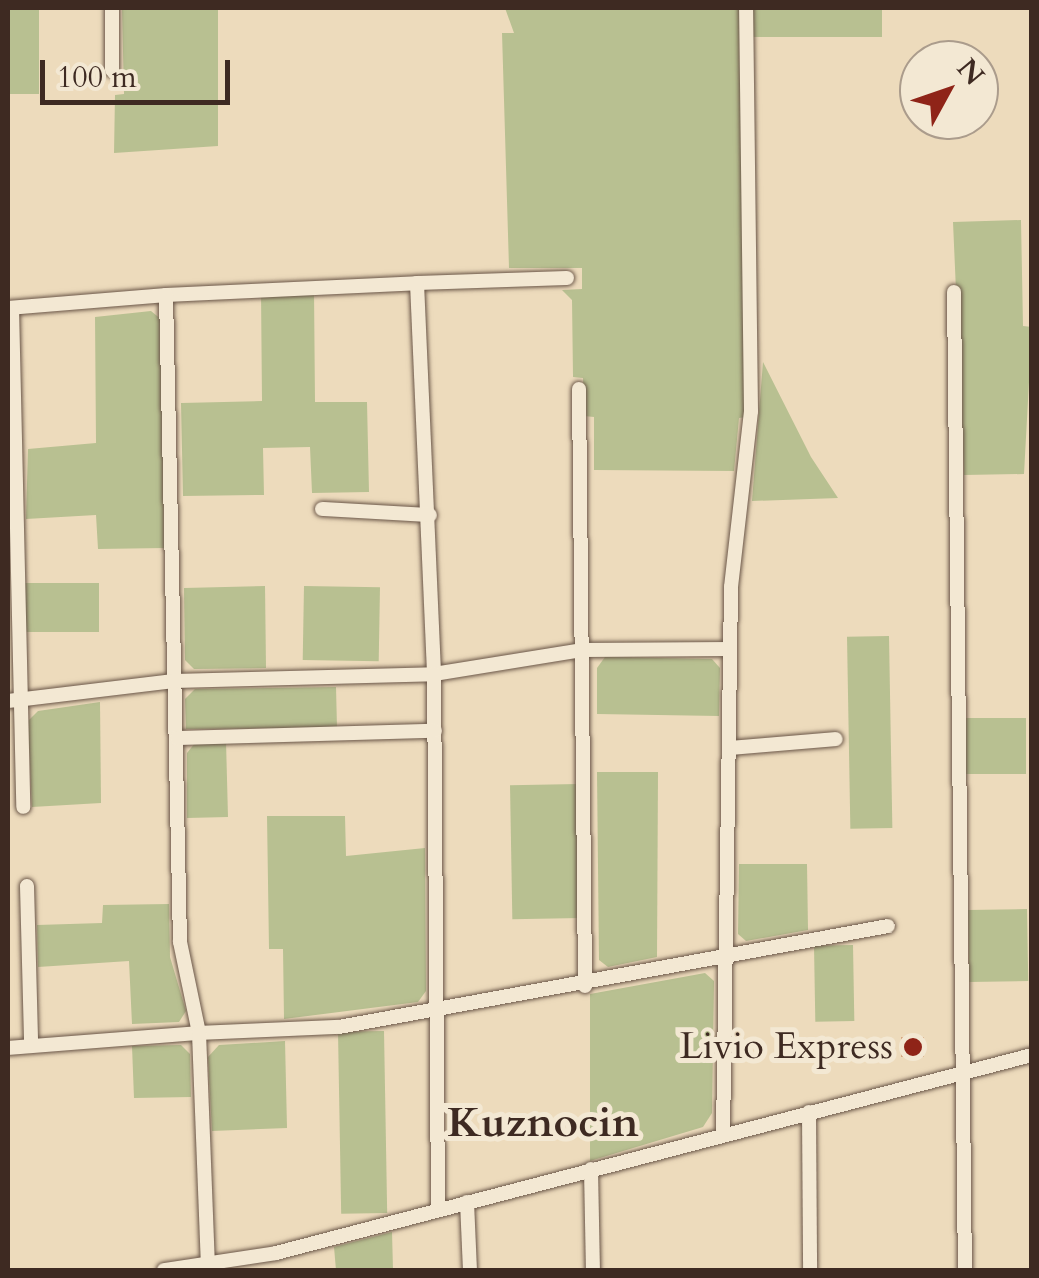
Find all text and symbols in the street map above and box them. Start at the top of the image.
scale bar [45,40,235,102]
north arrow [899,40,999,140]
text: N [948,50,993,94]
text: 100 m [57,57,137,98]
place label: Livio Express [680,1024,893,1070]
marker: Livio Express [902,1036,924,1058]
district label: Kuznocin [447,1098,639,1148]

